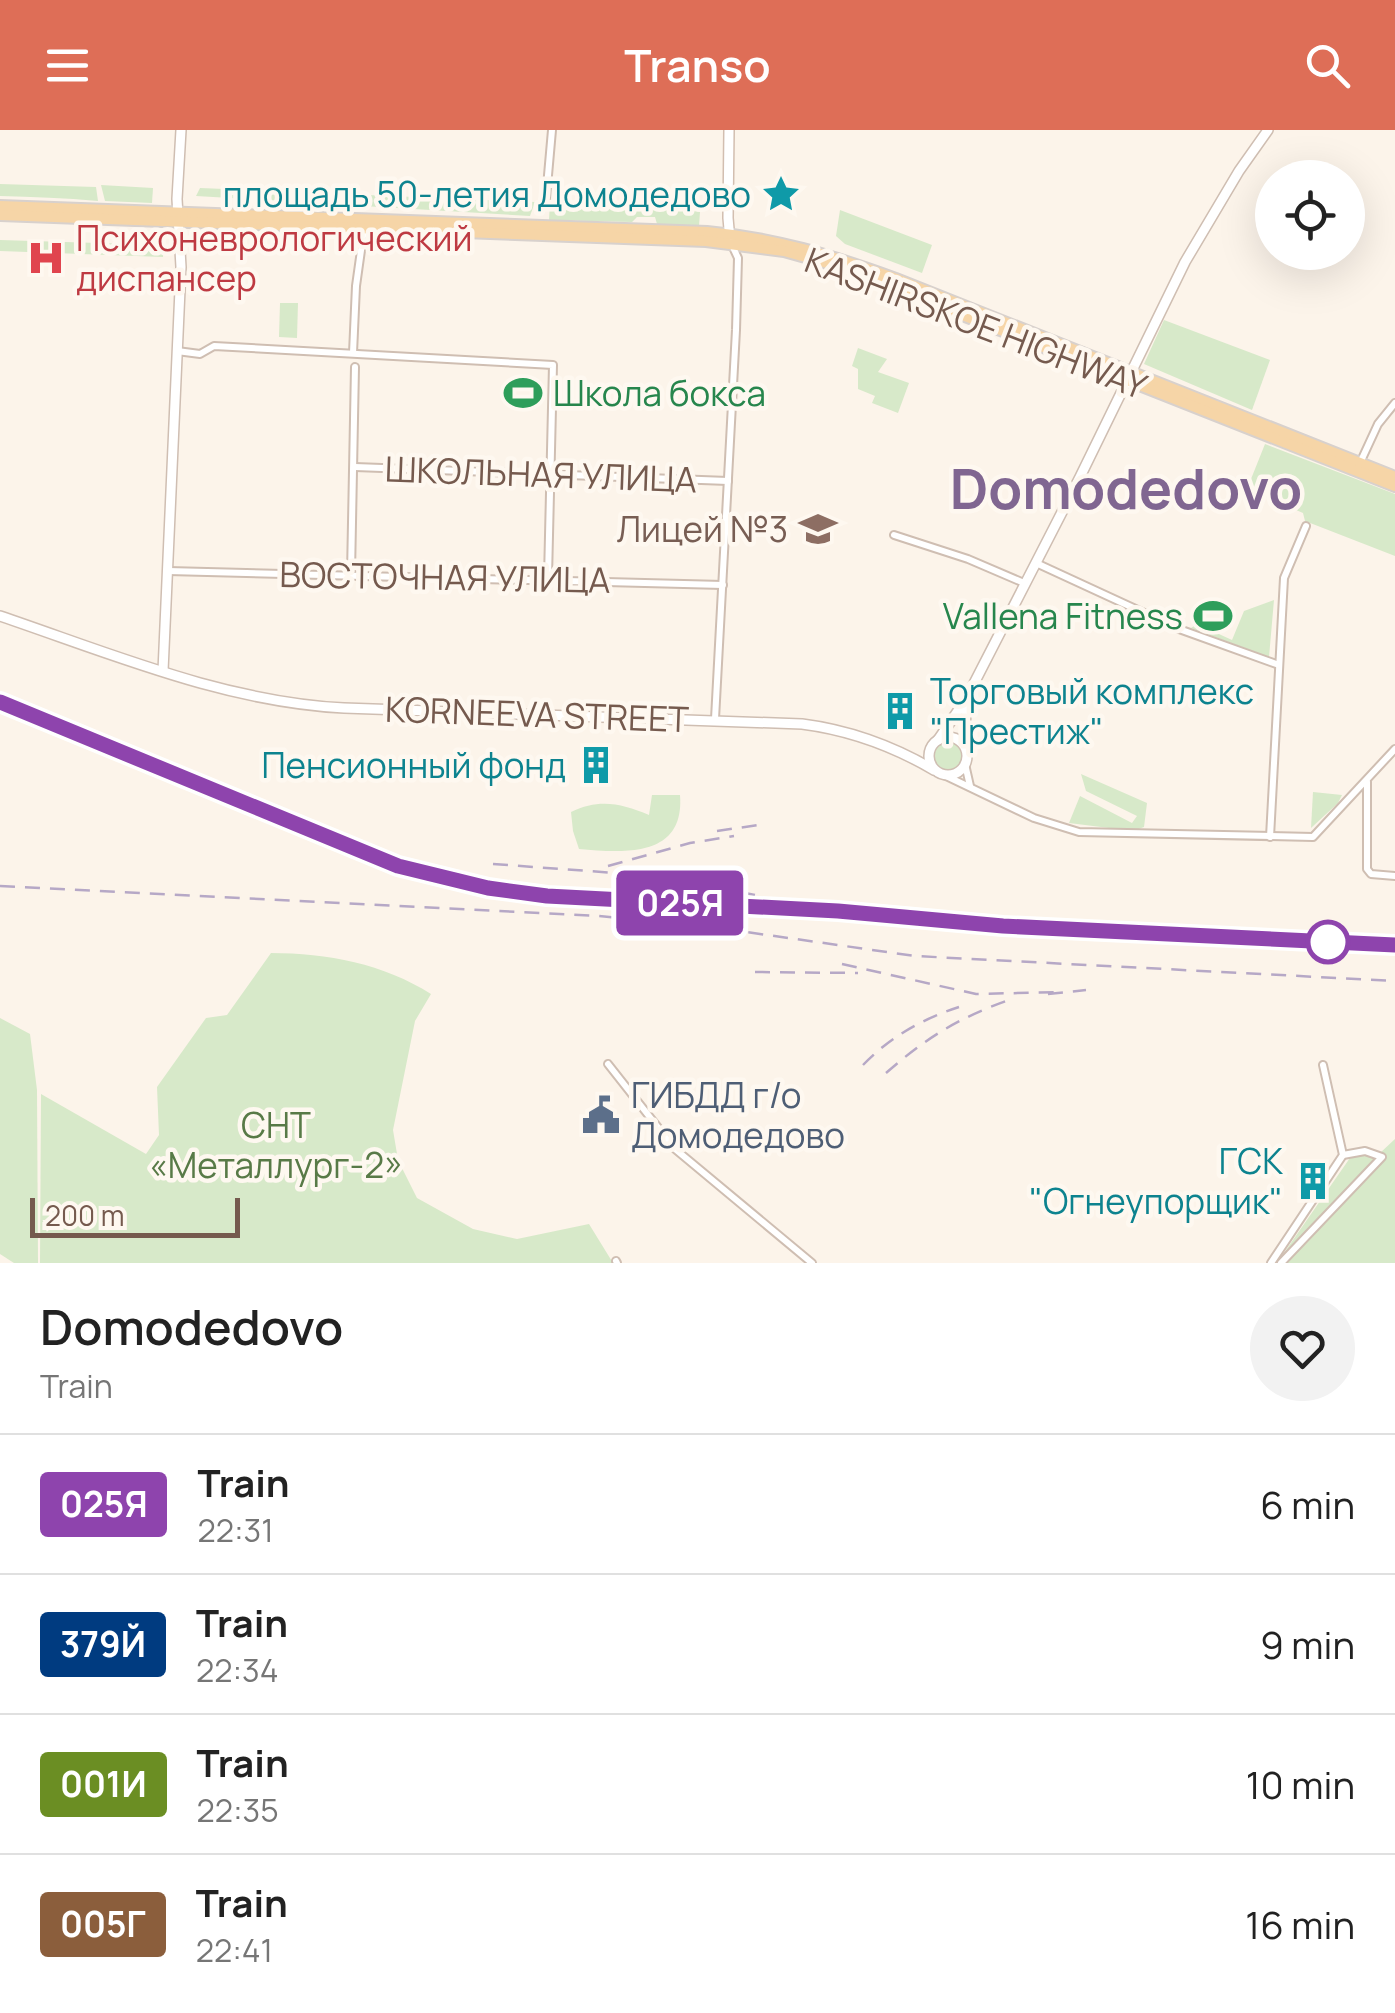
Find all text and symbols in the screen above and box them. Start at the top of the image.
text: Transo [624,34,771,96]
icon: menu [40,38,95,93]
icon: search [1300,38,1355,93]
map controls [1255,160,1365,270]
button: locate [1255,160,1365,270]
place label: площадь 50-летия Домодедово [223,170,751,218]
place icon: площадь 50-летия Домодедово [760,173,802,215]
place label: Психоневрологический диспансер [76,214,472,302]
street label: KASHIRSKOE HIGHWAY [798,236,1154,410]
hospital icon: Психоневрологический диспансер [25,237,67,279]
place label: Школа бокса [553,369,766,417]
sports icon: Школа бокса [502,372,544,414]
street label: ШКОЛЬНАЯ УЛИЦА [384,445,698,503]
district label: Domodedovo [950,450,1302,526]
place label: Лицей №3 [617,505,788,553]
school or university icon: Лицей №3 [797,508,839,550]
street label: ВОСТОЧНАЯ УЛИЦА [279,550,611,604]
place label: Vallena Fitness [943,592,1183,640]
sports icon: Vallena Fitness [1192,595,1234,637]
place label: Торговый комплекс "Престиж" [930,667,1254,755]
street label: KORNEEVA STREET [384,685,690,743]
building icon: Торговый комплекс "Престиж" [879,690,921,732]
place label: Пенсионный фонд [261,741,566,789]
building icon: Пенсионный фонд [575,744,617,786]
line badge: 025Я [610,870,750,936]
text: 025Я [636,879,724,927]
unlabelled marker [1307,921,1349,963]
place label: ГИБДД г/о Домодедово [631,1071,845,1159]
public building icon: ГИБДД г/о Домодедово [580,1094,622,1136]
park label: СНТ «Металлург-2» [149,1101,403,1189]
place label: ГСК "Огнеупорщик" [1029,1137,1283,1225]
building icon: ГСК "Огнеупорщик" [1292,1160,1334,1202]
scale bar [30,1193,240,1238]
text: 200 m [45,1196,124,1234]
text: Domodedovo [40,1294,343,1359]
button: heart [1250,1296,1355,1401]
text: Train [40,1364,113,1408]
text: Train [197,1456,290,1508]
text: 6 min [1260,1478,1355,1530]
text: 025Я [60,1480,147,1528]
text: 22:31 [197,1508,274,1552]
text: Train [196,1596,288,1648]
text: 9 min [1260,1618,1355,1670]
text: 379Й [60,1620,146,1668]
text: 22:34 [196,1648,279,1692]
text: Train [197,1736,289,1788]
text: 10 min [1246,1758,1355,1810]
text: 001И [60,1760,147,1808]
text: 22:35 [197,1788,279,1832]
text: Train [196,1876,288,1928]
text: 16 min [1245,1898,1355,1950]
text: 005Г [60,1900,146,1948]
text: 22:41 [196,1928,273,1972]

